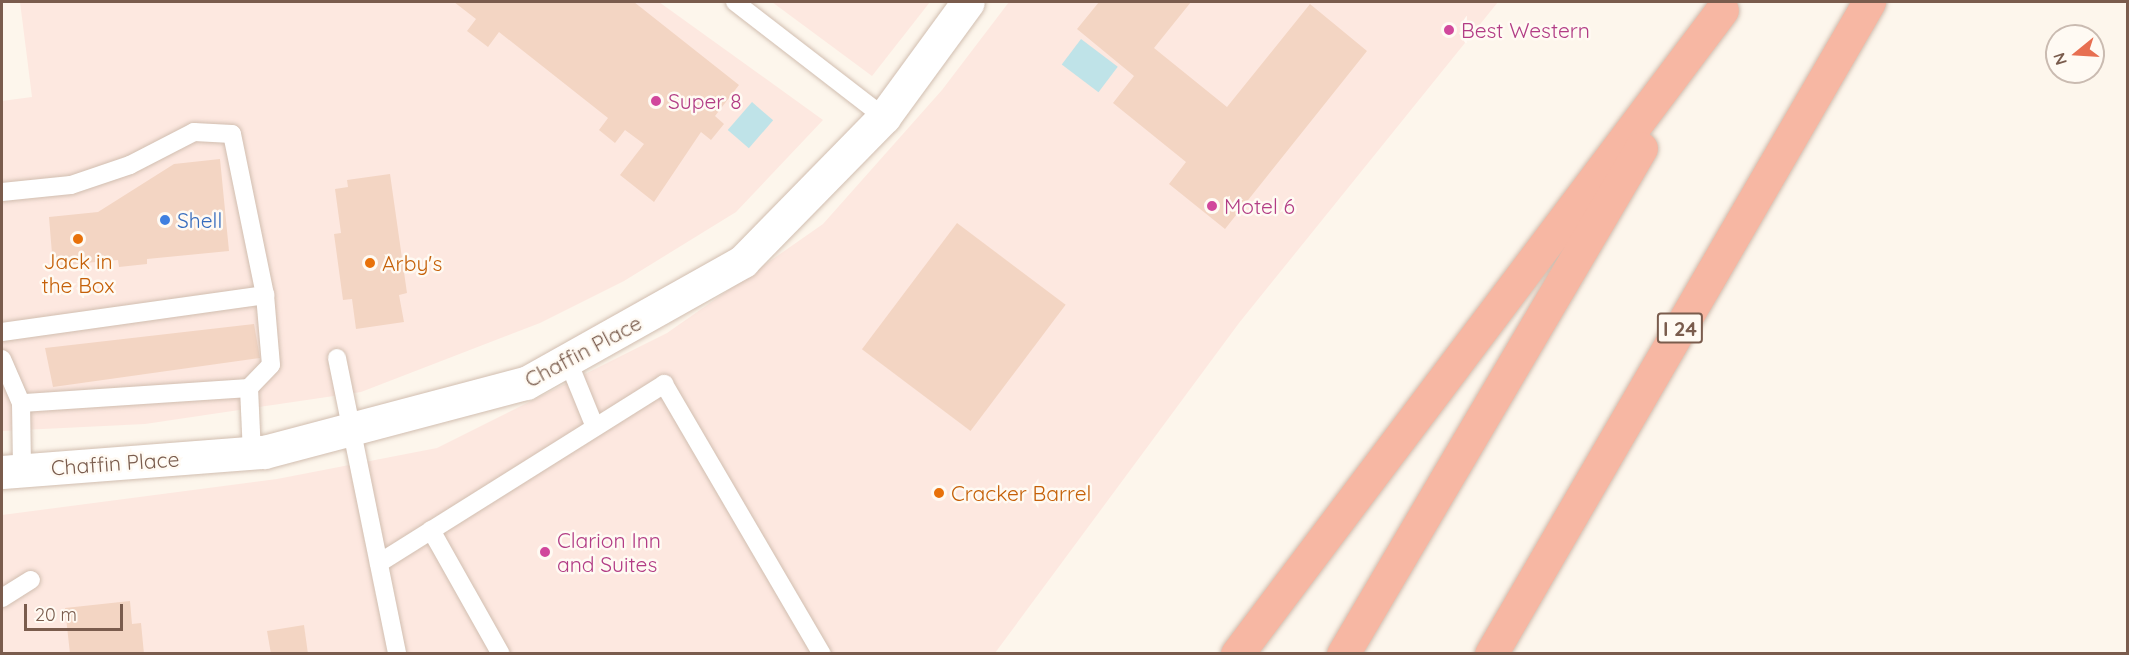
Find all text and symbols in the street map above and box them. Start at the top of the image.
place label: Best Western [1461,17,1590,43]
marker: Best Western [1442,23,1456,37]
north arrow [2045,24,2105,84]
text: N [2048,50,2071,68]
place label: Super 8 [668,88,741,114]
marker: Super 8 [649,94,663,108]
place label: Motel 6 [1224,193,1295,219]
marker: Motel 6 [1205,199,1219,213]
place label: Shell [177,207,222,233]
marker: Shell [158,213,172,227]
marker: Jack in the Box [71,232,85,246]
place label: Jack in the Box [42,248,114,298]
place label: Arby's [382,250,442,276]
marker: Arby's [363,256,377,270]
street label: Chaffin Place [520,310,646,392]
road number: I 24 [1656,311,1704,345]
street label: Chaffin Place [50,446,180,480]
place label: Cracker Barrel [951,480,1091,506]
marker: Cracker Barrel [932,486,946,500]
place label: Clarion Inn and Suites [557,527,661,577]
marker: Clarion Inn and Suites [538,545,552,559]
scale bar [27,592,126,630]
text: 20 m [35,603,77,626]

